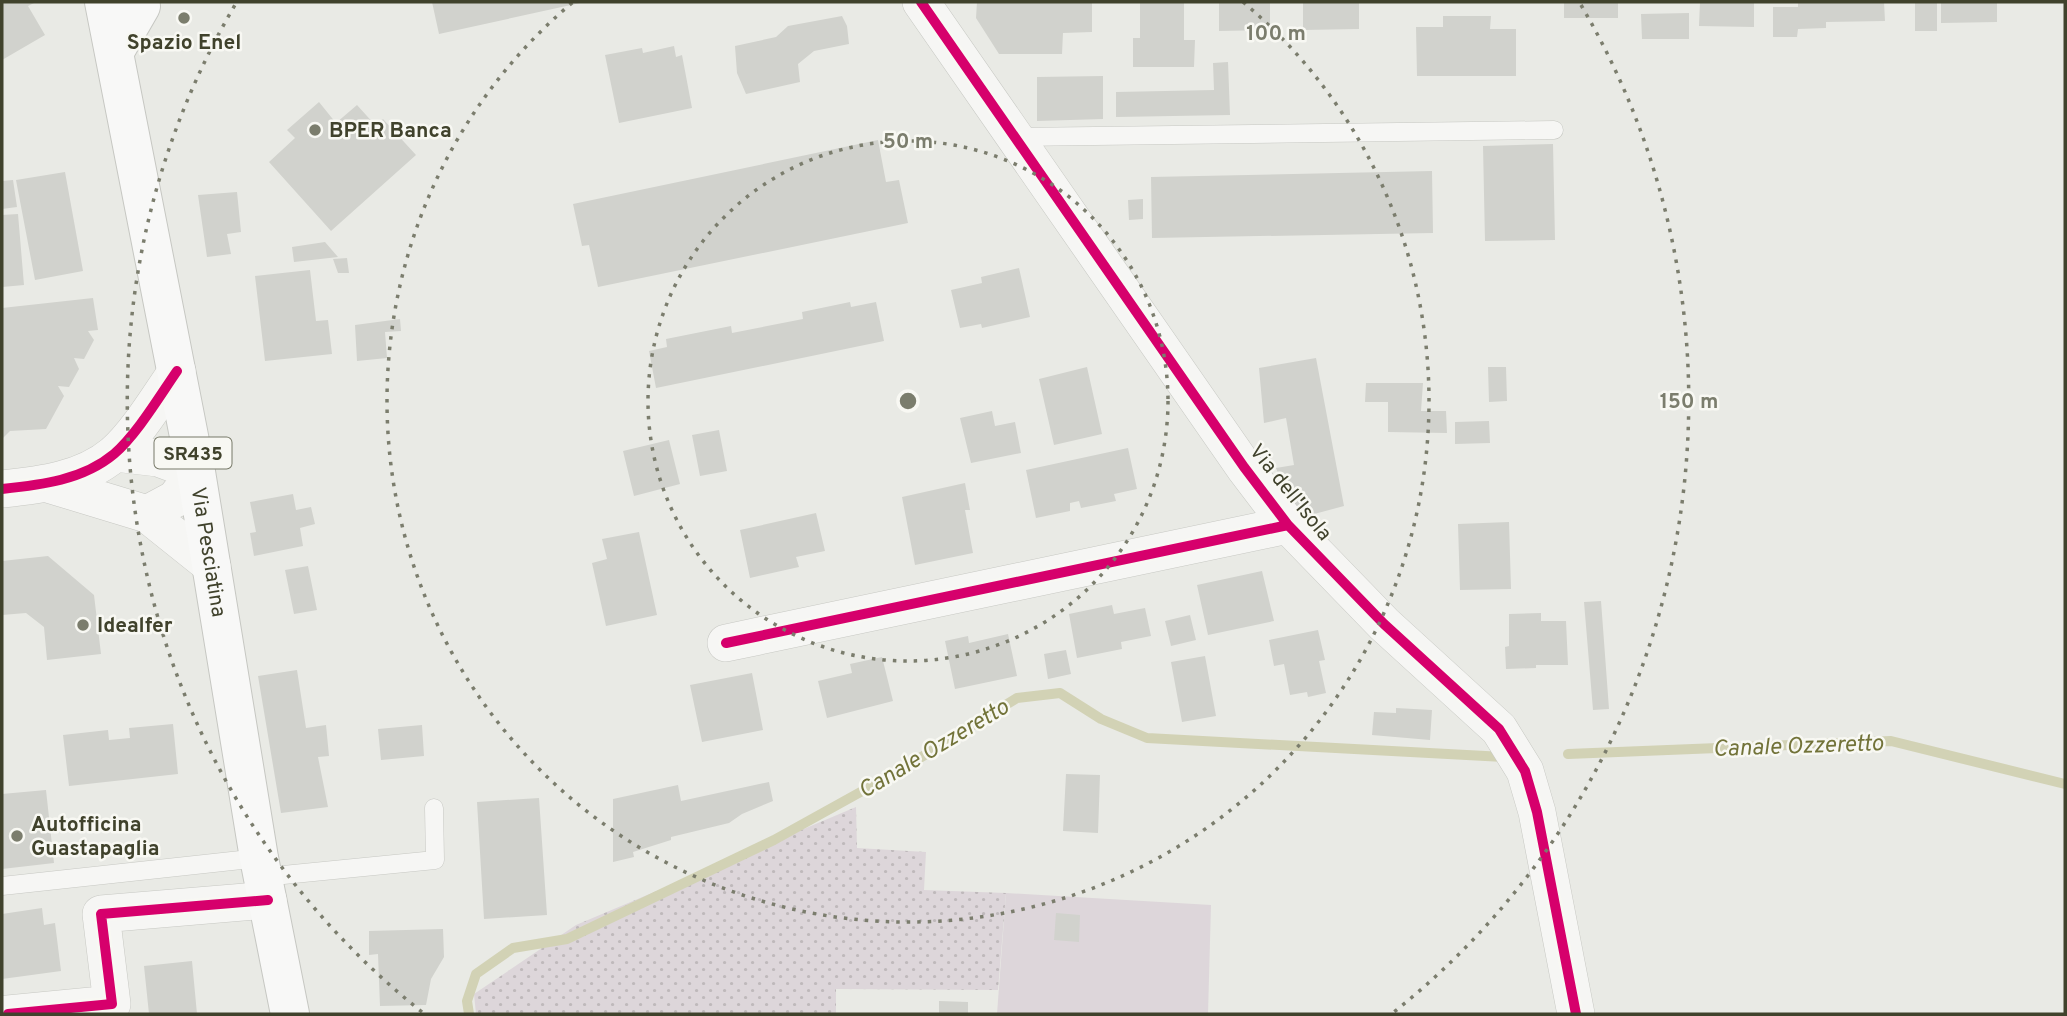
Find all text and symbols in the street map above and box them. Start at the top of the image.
marker: Spazio Enel [176,10,192,26]
text: 100 m [1246,21,1306,48]
place label: Spazio Enel [127,30,241,57]
place label: BPER Banca [329,118,452,145]
marker: BPER Banca [307,122,323,138]
text: 50 m [883,129,933,156]
centre of rings [896,389,920,413]
text: 150 m [1660,389,1718,416]
road number: SR435 [154,437,232,468]
street label: Via dell'Isola [1243,439,1337,547]
street label: Via Pesciatina [184,485,231,619]
place label: Idealfer [97,613,173,640]
marker: Idealfer [75,617,91,633]
water label: Canale Ozzeretto [854,693,1016,806]
water label: Canale Ozzeretto [1712,730,1885,765]
place label: Autofficina Guastapaglia [31,812,159,863]
marker: Autofficina Guastapaglia [9,828,25,844]

